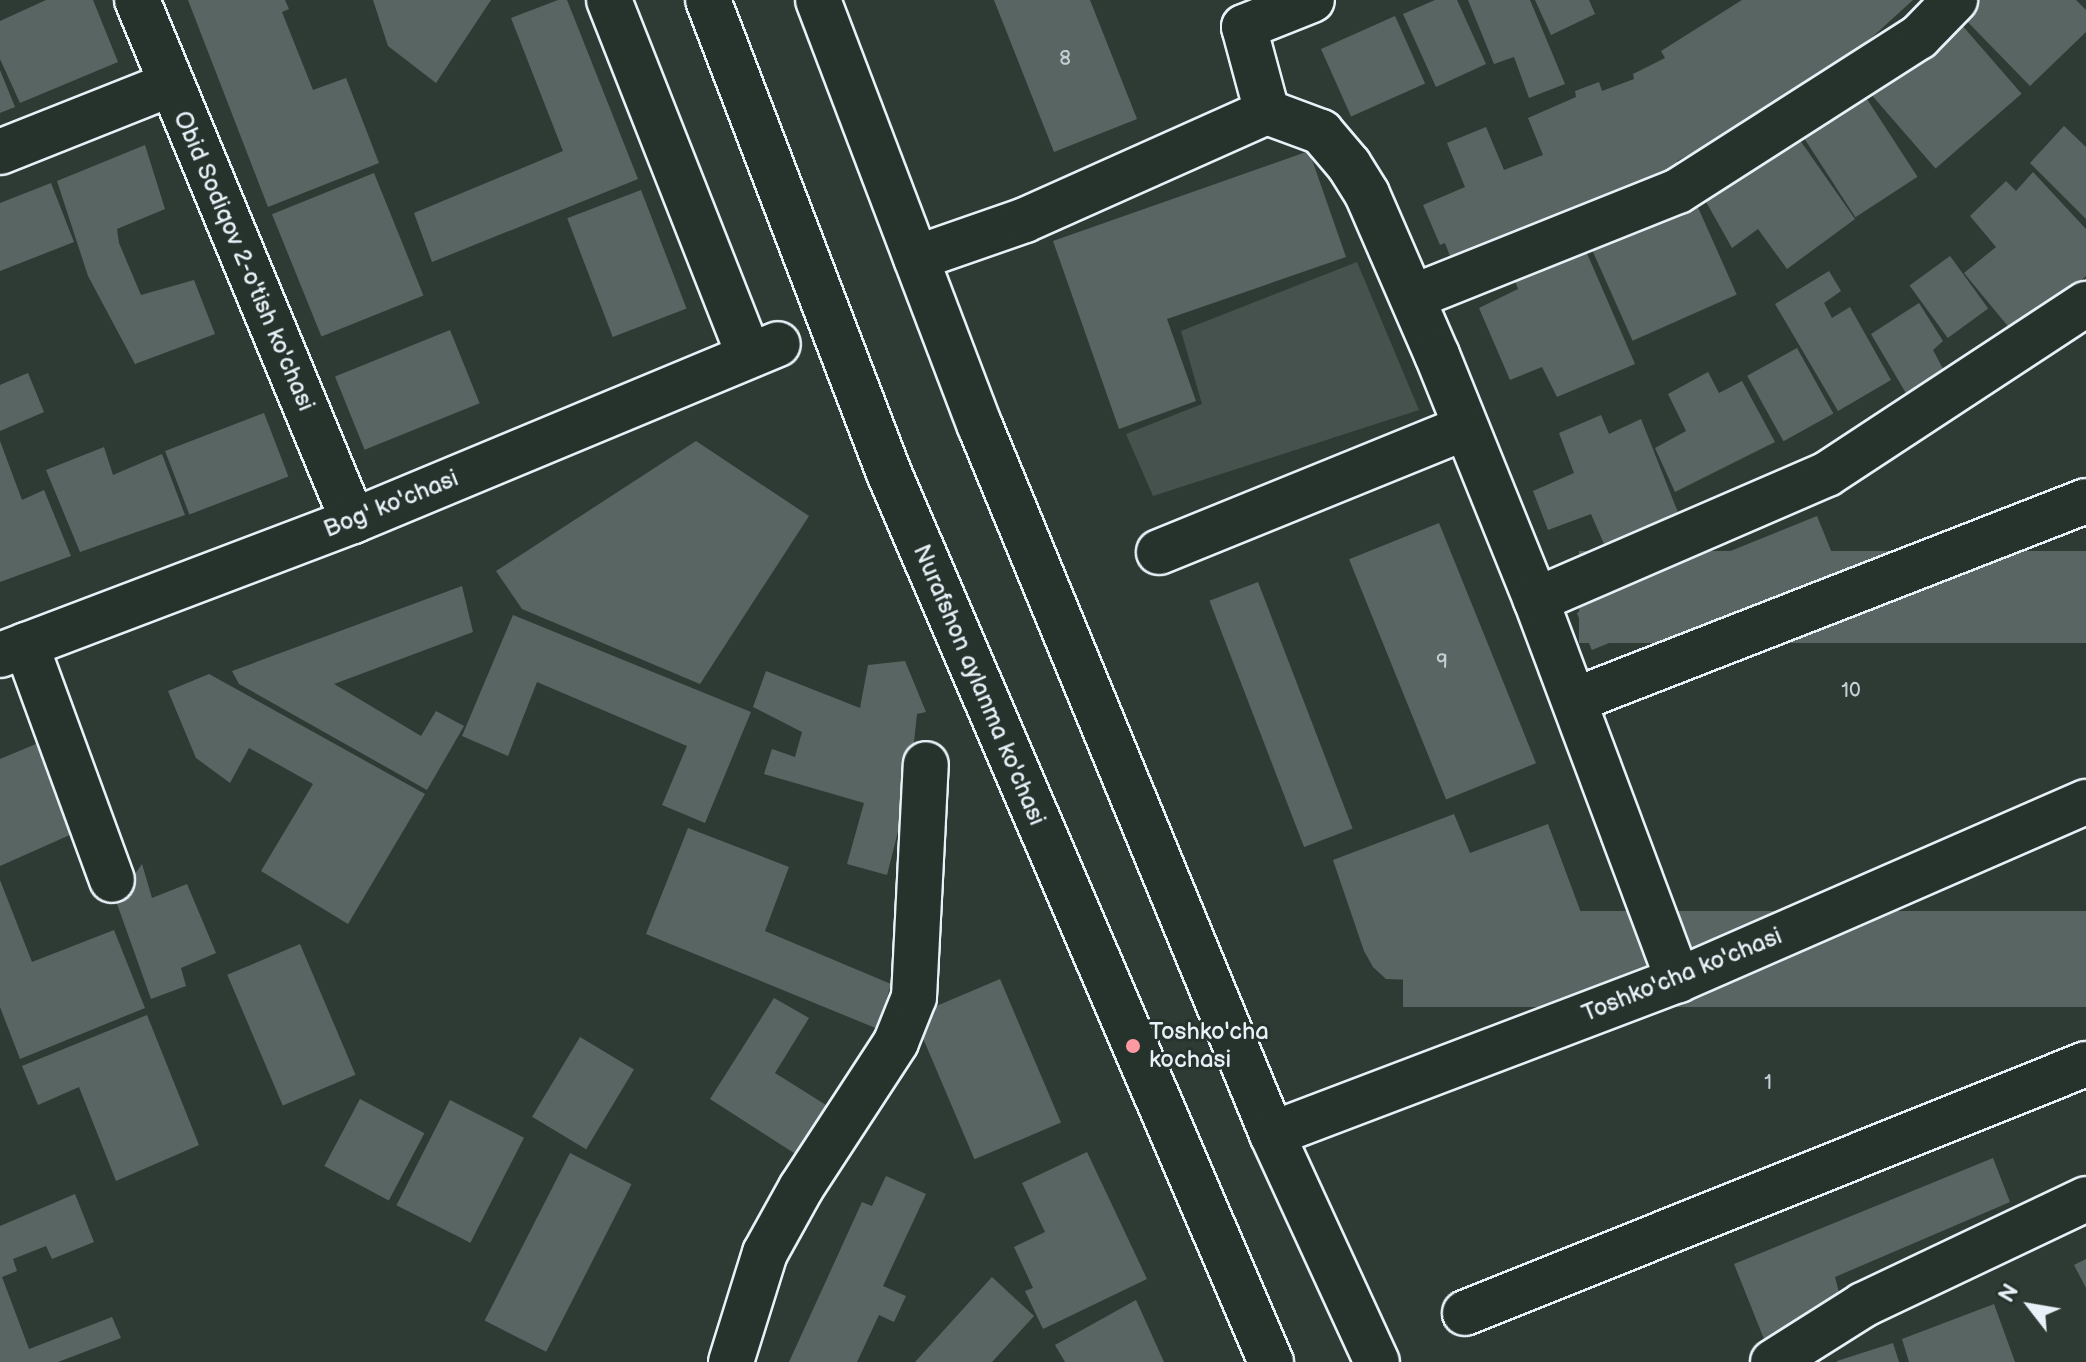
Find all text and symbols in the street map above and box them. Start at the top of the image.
house number: 8 [1059,47,1071,71]
street label: Obid Sodiqov 2-o'tish ko'chasi [168,106,320,416]
street label: Bog' ko'chasi [320,464,462,544]
street label: Nurafshon aylanma ko'chasi [907,540,1051,830]
house number: 9 [1436,650,1448,674]
house number: 10 [1841,679,1861,703]
street label: Toshko'cha ko'chasi [1578,922,1786,1028]
place label: Toshko'cha kochasi [1149,1018,1269,1074]
marker: Toshko'cha kochasi [1124,1037,1142,1055]
house number: 1 [1764,1071,1772,1095]
north arrow [1990,1266,2070,1346]
text: N [1993,1279,2025,1307]

